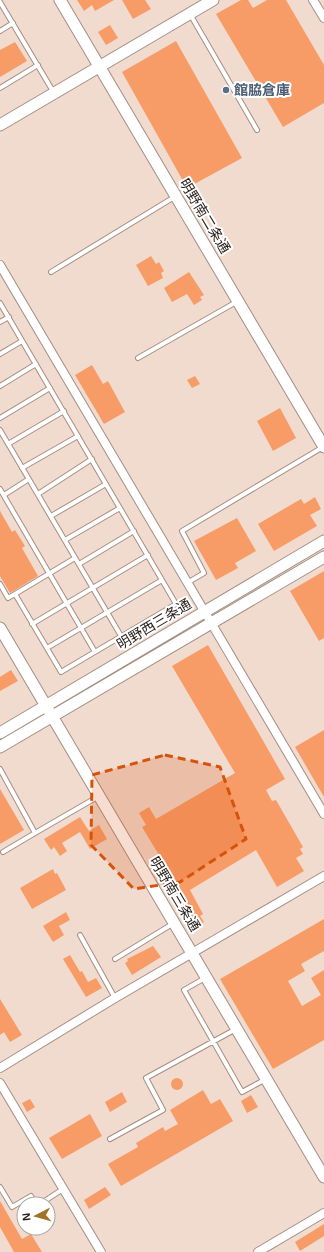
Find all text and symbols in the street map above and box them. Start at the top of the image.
place label: 館脇倉庫 [234,82,290,98]
marker: 館脇倉庫 [221,85,231,95]
street label: 明野南二条通 [177,176,233,256]
street label: 明野西三条通 [114,596,194,652]
street label: 明野南三条通 [147,854,203,934]
north arrow [16,1196,56,1236]
text: N [20,1212,32,1222]

